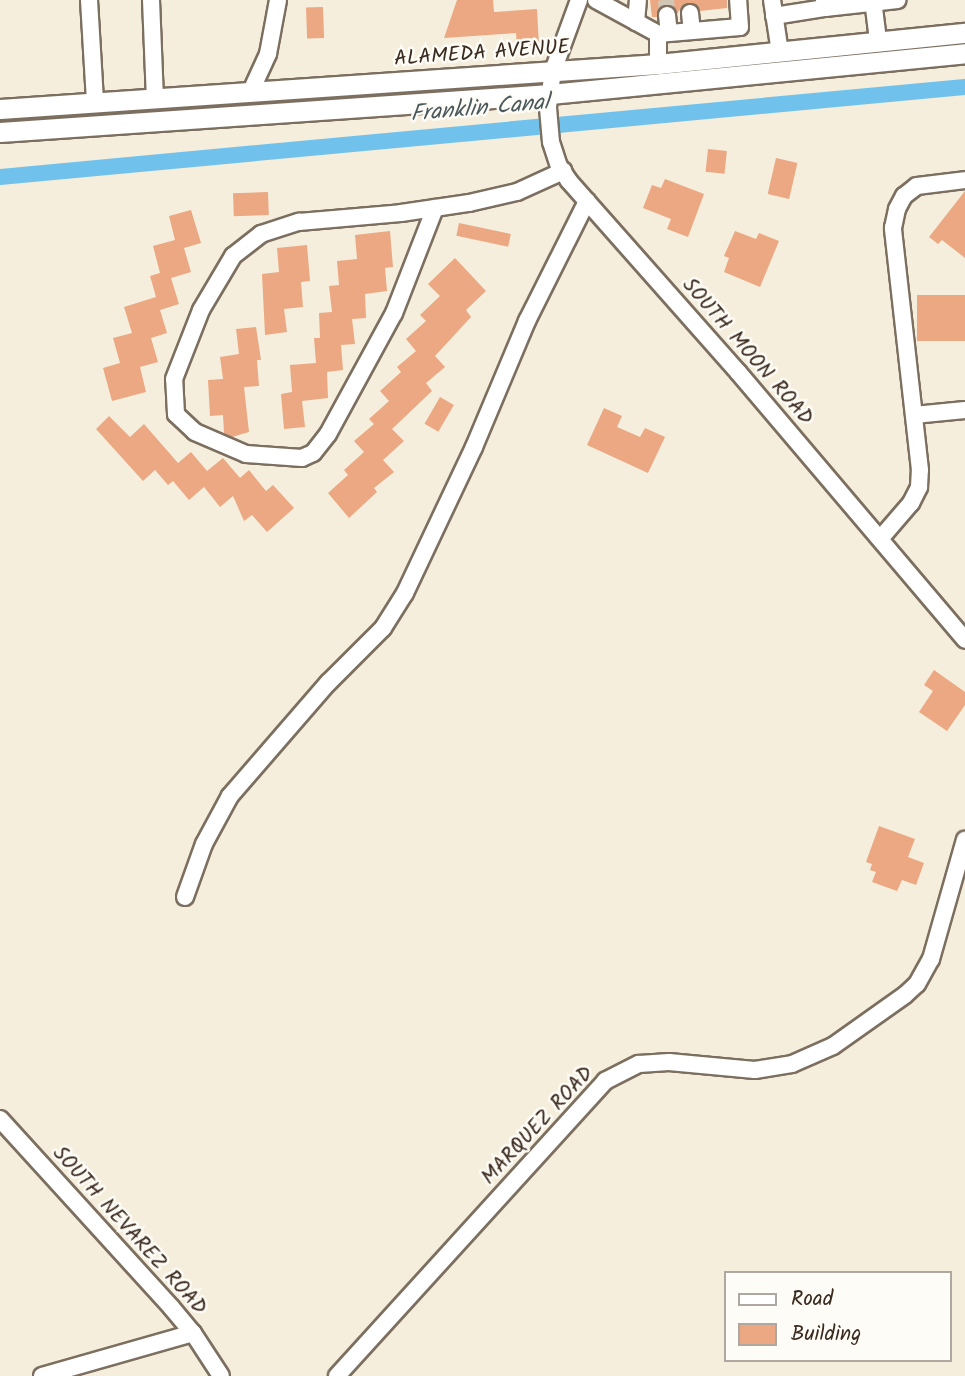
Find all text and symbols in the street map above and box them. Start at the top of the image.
street label: ALAMEDA AVENUE [393,35,571,73]
water label: Franklin Canal [409,89,551,129]
street label: SOUTH MOON ROAD [676,273,818,431]
street label: MARQUEZ ROAD [477,1062,599,1190]
street label: SOUTH NEVAREZ ROAD [47,1141,211,1321]
legend [724,1271,951,1362]
text: Road [791,1283,833,1316]
text: Building [791,1318,861,1351]

